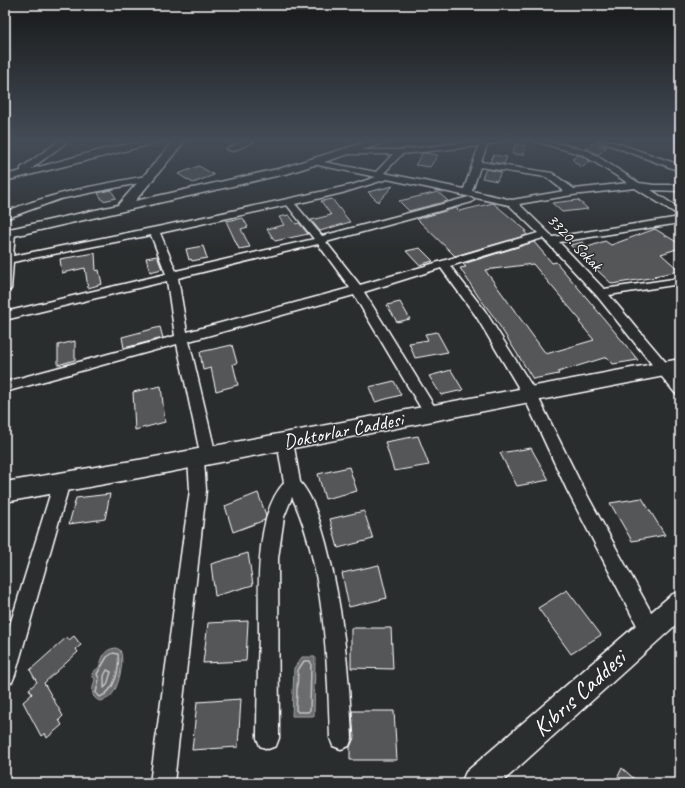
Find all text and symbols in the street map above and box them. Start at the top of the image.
street label: 3320. Sokak [542,209,608,277]
street label: Doktorlar Caddesi [281,406,407,454]
street label: Kıbrıs Caddesi [526,641,634,743]

